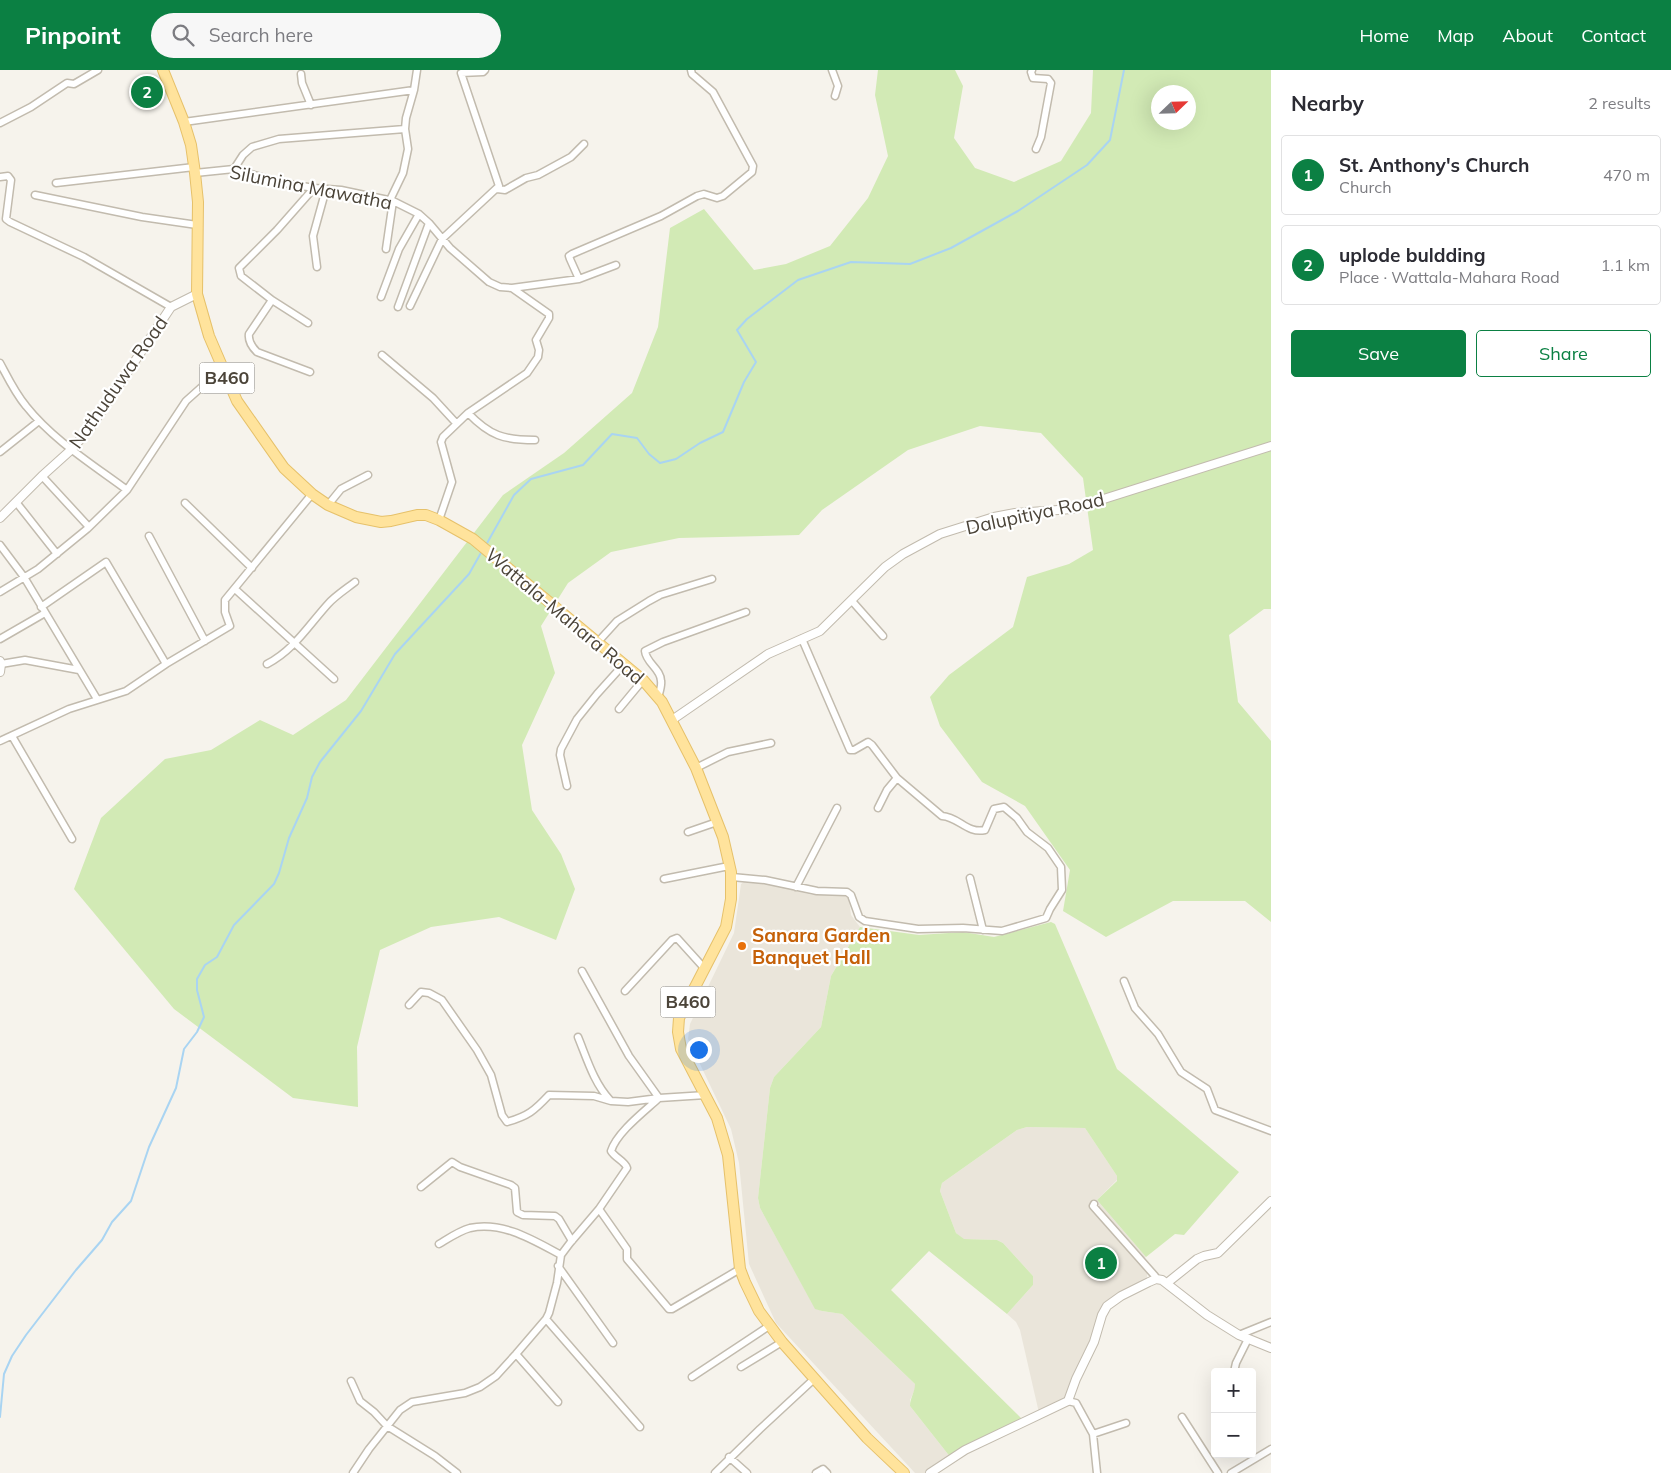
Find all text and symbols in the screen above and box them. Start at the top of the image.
search box [151,13,501,58]
text: Pinpoint [25,20,121,50]
icon: search [169,21,197,49]
text: Search here [209,23,313,47]
text: Home [1359,24,1409,47]
text: Map [1437,24,1474,47]
text: About [1502,24,1553,47]
text: Contact [1581,24,1646,47]
pin: 2 [131,73,163,111]
north arrow [1151,85,1196,130]
text: Nearby [1291,90,1364,116]
text: 2 results [1588,93,1651,113]
text: St. Anthony's Church [1339,153,1529,177]
street label: Silumina Mawatha [228,159,394,215]
text: 1 [1303,165,1313,185]
text: 470 m [1603,165,1650,185]
text: Church [1339,177,1392,197]
text: uplode buldding [1339,243,1486,267]
text: 2 [1303,255,1313,275]
text: 1.1 km [1601,255,1650,275]
text: Place · Wattala-Mahara Road [1339,267,1560,287]
street label: Nathuduwa Road [63,311,173,453]
button: Save [1291,330,1466,377]
button: Share [1476,330,1651,377]
road number: B460 [200,362,254,394]
street label: Dalupitiya Road [964,487,1106,539]
street label: Wattala-Mahara Road [481,543,649,689]
place label: Sanara Garden Banquet Hall [752,923,890,969]
marker: Sanara Garden Banquet Hall [736,940,748,952]
road number: B460 [660,986,716,1018]
your location [686,1037,712,1063]
pin: 1 [1085,1244,1117,1282]
map controls [1211,1368,1256,1458]
button: + [1211,1368,1256,1413]
button: − [1211,1413,1256,1458]

